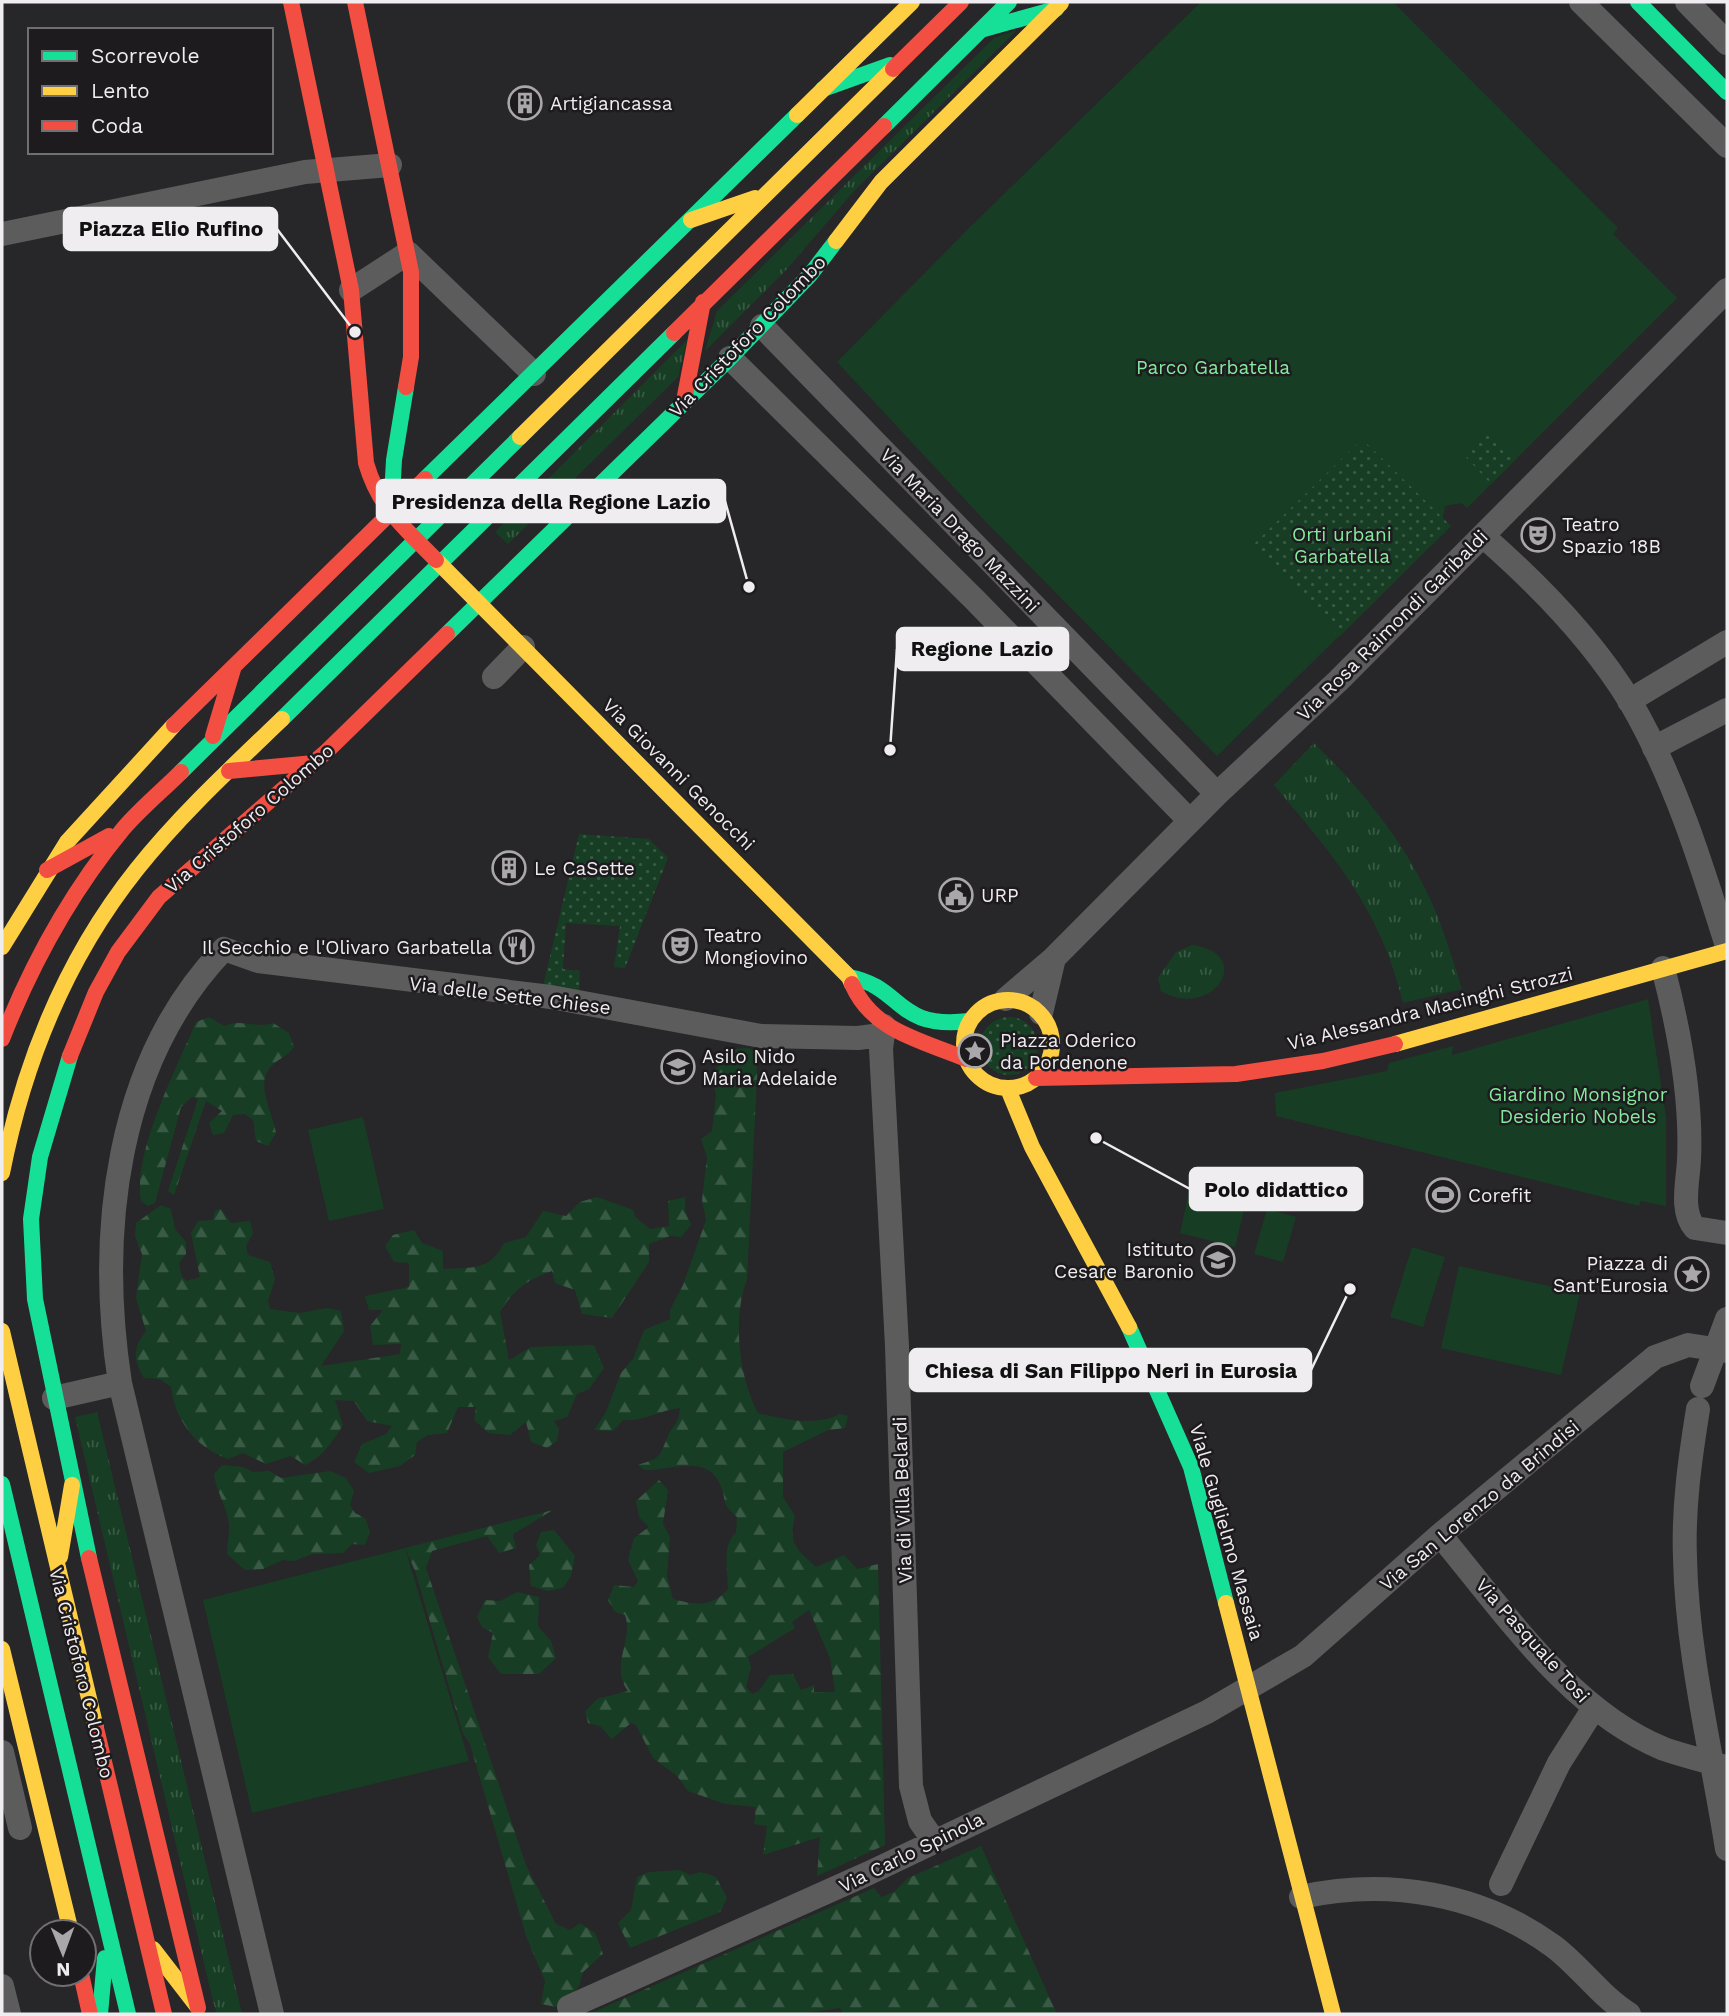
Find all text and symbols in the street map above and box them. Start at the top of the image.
legend [28,28,273,154]
text: Scorrevole [91,43,200,68]
text: Lento [91,78,150,103]
building icon: Artigiancassa [506,84,544,122]
place label: Artigiancassa [550,92,673,115]
text: Coda [91,113,143,138]
callout: Piazza Elio Rufino [64,208,277,250]
text: Piazza Elio Rufino [79,216,263,241]
street label: Via Cristoforo Colombo [664,251,831,422]
park label: Parco Garbatella [1136,356,1290,379]
street label: Via Maria Drago Mazzini [875,443,1044,617]
callout: Presidenza della Regione Lazio [377,480,725,522]
text: Presidenza della Regione Lazio [391,489,711,514]
place label: Teatro Spazio 18B [1562,513,1661,558]
theatre icon: Teatro Spazio 18B [1519,516,1557,554]
park label: Orti urbani Garbatella [1292,523,1392,568]
street label: Via Rosa Raimondi Garibaldi [1292,525,1493,726]
callout: Regione Lazio [897,628,1068,670]
text: Regione Lazio [911,636,1053,661]
street label: Via Giovanni Genocchi [598,693,760,855]
street label: Via Cristoforo Colombo [160,739,338,898]
building icon: Le CaSette [490,849,528,887]
place label: Le CaSette [534,857,635,880]
public building icon: URP [937,876,975,914]
place label: URP [981,884,1019,907]
place label: Teatro Mongiovino [704,924,808,969]
theatre icon: Teatro Mongiovino [661,927,699,965]
restaurant icon: Il Secchio e l'Olivaro Garbatella [498,928,536,966]
place label: Il Secchio e l'Olivaro Garbatella [202,936,492,959]
street label: Via Alessandra Macinghi Strozzi [1285,962,1575,1055]
street label: Via delle Sette Chiese [408,972,612,1019]
place label: Piazza Oderico da Pordenone [1000,1029,1136,1074]
place icon: Piazza Oderico da Pordenone [956,1032,994,1070]
place label: Asilo Nido Maria Adelaide [702,1045,837,1090]
school or university icon: Asilo Nido Maria Adelaide [659,1048,697,1086]
park label: Giardino Monsignor Desiderio Nobels [1489,1083,1668,1128]
callout: Polo didattico [1190,1168,1362,1210]
sports icon: Corefit [1424,1176,1462,1214]
text: Polo didattico [1204,1177,1348,1202]
place label: Corefit [1468,1184,1531,1207]
place label: Istituto Cesare Baronio [1054,1238,1194,1283]
school or university icon: Istituto Cesare Baronio [1199,1241,1237,1279]
place label: Piazza di Sant'Eurosia [1553,1252,1668,1297]
place icon: Piazza di Sant'Eurosia [1673,1255,1711,1293]
callout: Chiesa di San Filippo Neri in Eurosia [910,1349,1311,1391]
text: Chiesa di San Filippo Neri in Eurosia [925,1358,1298,1383]
street label: Via San Lorenzo da Brindisi [1375,1415,1584,1596]
street label: Via di Villa Belardi [888,1416,917,1584]
street label: Viale Guglielmo Massaia [1185,1421,1269,1643]
street label: Via Cristoforo Colombo [44,1565,119,1781]
street label: Via Pasquale Tosi [1471,1573,1595,1707]
street label: Via Carlo Spinola [835,1807,988,1897]
north arrow [28,1918,98,1988]
text: N [56,1958,71,1981]

